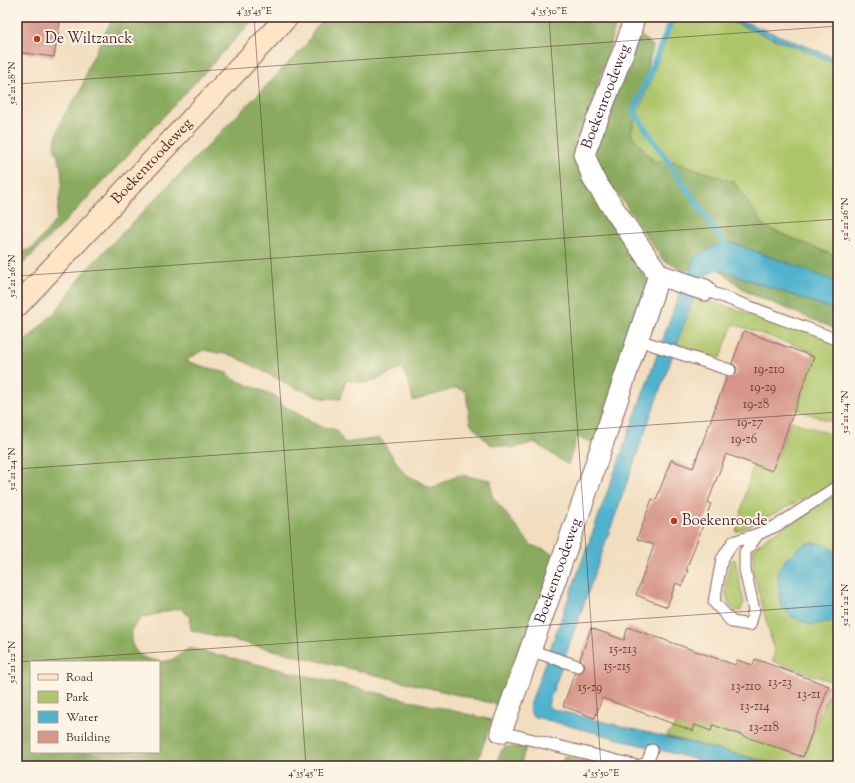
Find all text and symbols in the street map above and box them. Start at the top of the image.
text: 4°35'45"E [236,4,272,19]
text: 4°35'50"E [531,4,567,19]
place label: De Wiltzanck [45,29,132,50]
marker: De Wiltzanck [32,34,42,44]
street label: Boekenroodeweg [576,41,636,152]
text: 52°21'28"N [5,62,20,105]
street label: Boekenroodeweg [107,114,198,209]
text: 52°21'26"N [838,198,853,241]
text: 52°21'26"N [5,255,20,298]
house number: 19-z10 [753,361,785,379]
house number: 19-z9 [750,379,776,397]
text: 52°21'24"N [838,391,853,434]
house number: 19-z8 [743,396,769,414]
house number: 19-z7 [737,414,764,432]
house number: 19-z6 [731,431,757,449]
text: 52°21'24"N [5,448,20,491]
place label: Boekenroode [682,511,768,532]
street label: Boekenroodeweg [530,515,587,626]
marker: Boekenroode [669,516,679,526]
text: 52°21'22"N [838,584,853,627]
text: 52°21'22"N [5,641,20,684]
house number: 15-z13 [609,641,637,659]
house number: 15-z15 [603,658,631,676]
legend [30,661,160,753]
text: Road [66,669,93,687]
house number: 13-z3 [768,674,792,692]
house number: 13-z10 [731,678,761,696]
house number: 15-z9 [578,679,602,697]
house number: 13-z1 [797,686,821,704]
text: Park [66,689,89,707]
house number: 13-z14 [740,698,770,716]
text: Water [66,709,99,727]
house number: 13-z18 [749,719,779,737]
text: Building [66,729,110,747]
text: 4°35'45"E [288,766,324,781]
text: 4°35'50"E [583,766,619,781]

